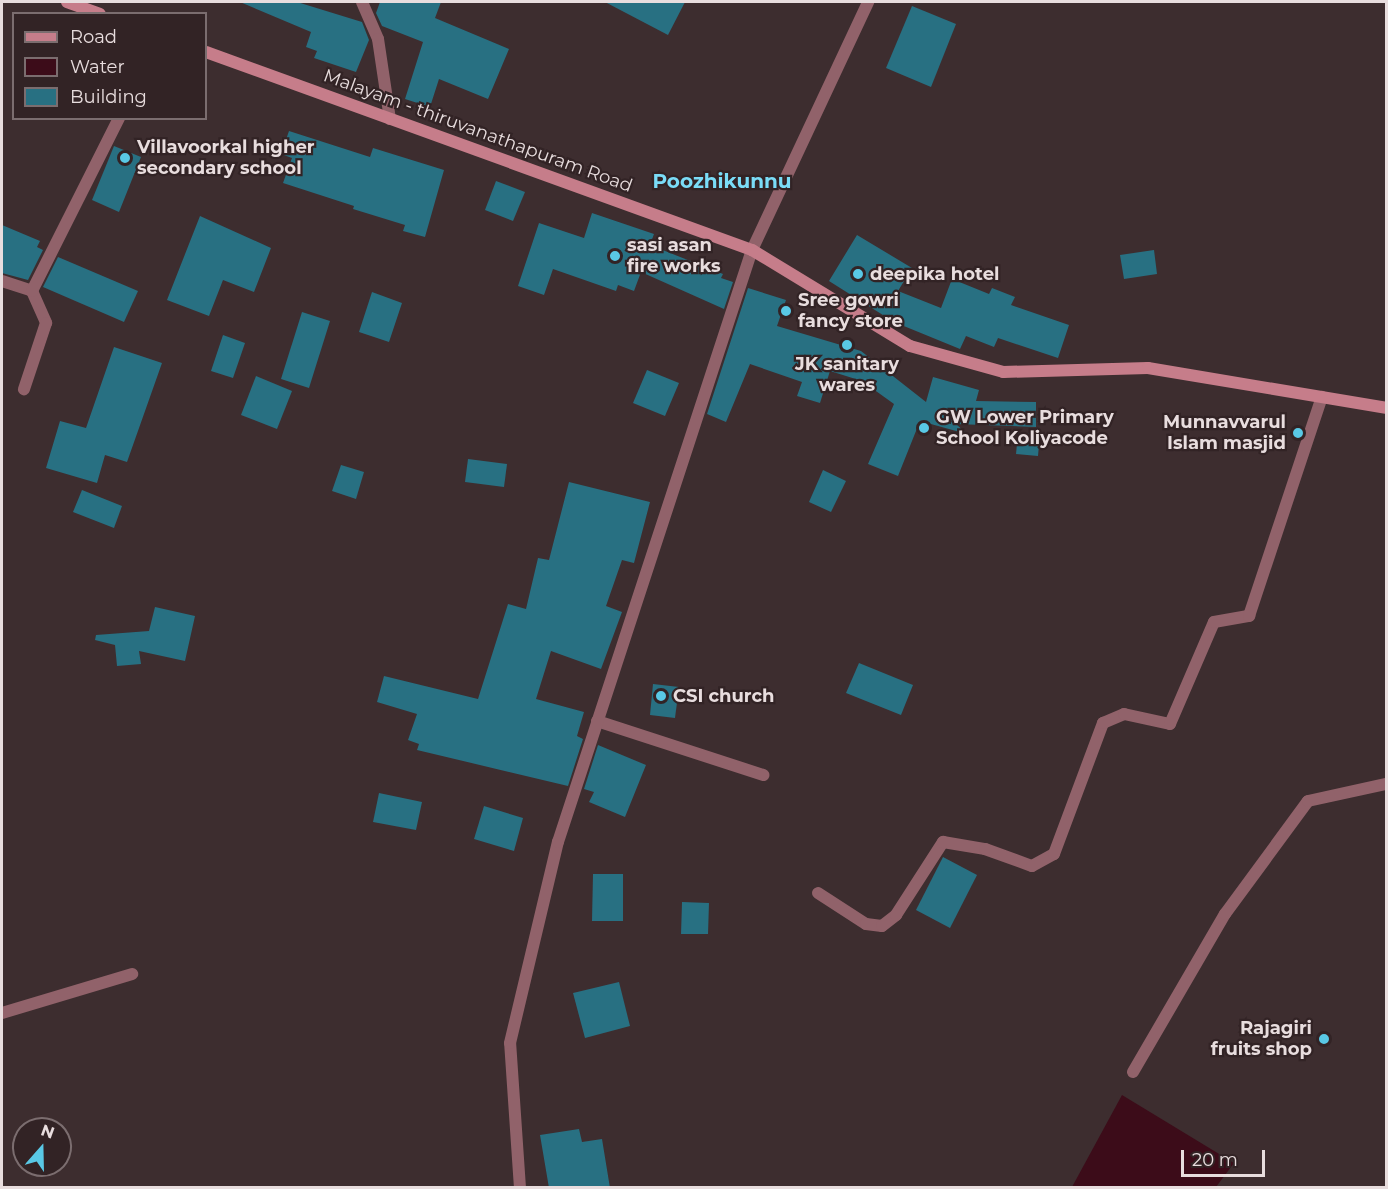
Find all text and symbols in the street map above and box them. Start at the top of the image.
legend [12,12,207,120]
text: Road [70,26,117,48]
text: Water [70,56,125,78]
street label: Malayam - thiruvanathapuram Road [321,65,635,197]
text: Building [70,86,147,108]
place label: Villavoorkal higher secondary school [137,137,315,180]
marker: Villavoorkal higher secondary school [118,151,132,165]
district label: Poozhikunnu [652,169,792,193]
place label: sasi asan fire works [627,235,721,278]
marker: sasi asan fire works [608,249,622,263]
place label: deepika hotel [870,263,999,285]
marker: deepika hotel [851,267,865,281]
place label: Sree gowri fancy store [798,290,903,332]
marker: Sree gowri fancy store [779,304,793,318]
marker: JK sanitary wares [840,338,854,352]
place label: JK sanitary wares [795,354,899,397]
place label: GW Lower Primary School Koliyacode [936,407,1114,450]
place label: Munnavvarul Islam masjid [1163,412,1286,454]
marker: GW Lower Primary School Koliyacode [917,421,931,435]
marker: Munnavvarul Islam masjid [1291,426,1305,440]
place label: CSI church [673,685,774,707]
marker: CSI church [654,689,668,703]
place label: Rajagiri fruits shop [1211,1018,1312,1060]
marker: Rajagiri fruits shop [1317,1032,1331,1046]
north arrow [12,1117,72,1177]
text: N [38,1120,57,1143]
scale bar [1184,1138,1268,1176]
text: 20 m [1192,1149,1238,1171]

